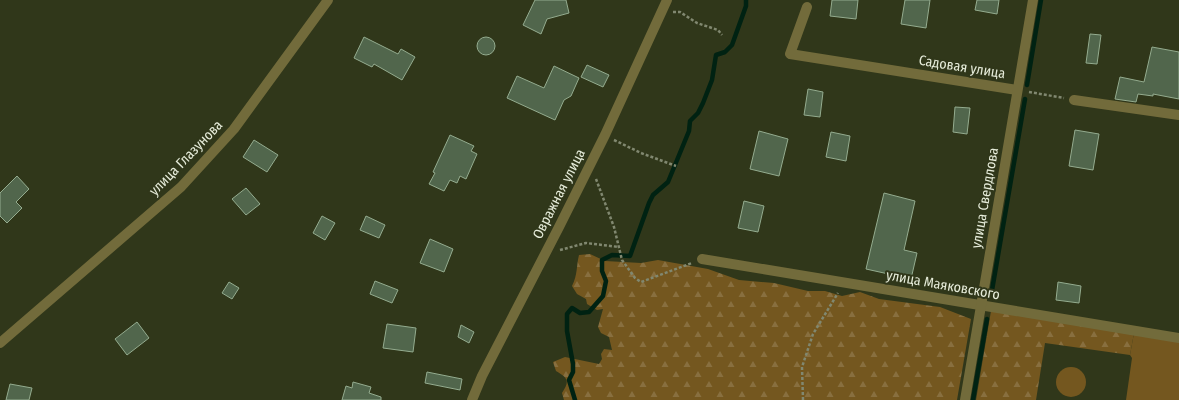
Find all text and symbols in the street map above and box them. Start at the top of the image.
street label: Садовая улица [918,52,1007,82]
street label: улица Глазунова [146,117,226,199]
street label: Овражная улица [529,146,589,242]
street label: улица Свердлова [968,146,1002,250]
street label: улица Маяковского [885,267,1001,303]

